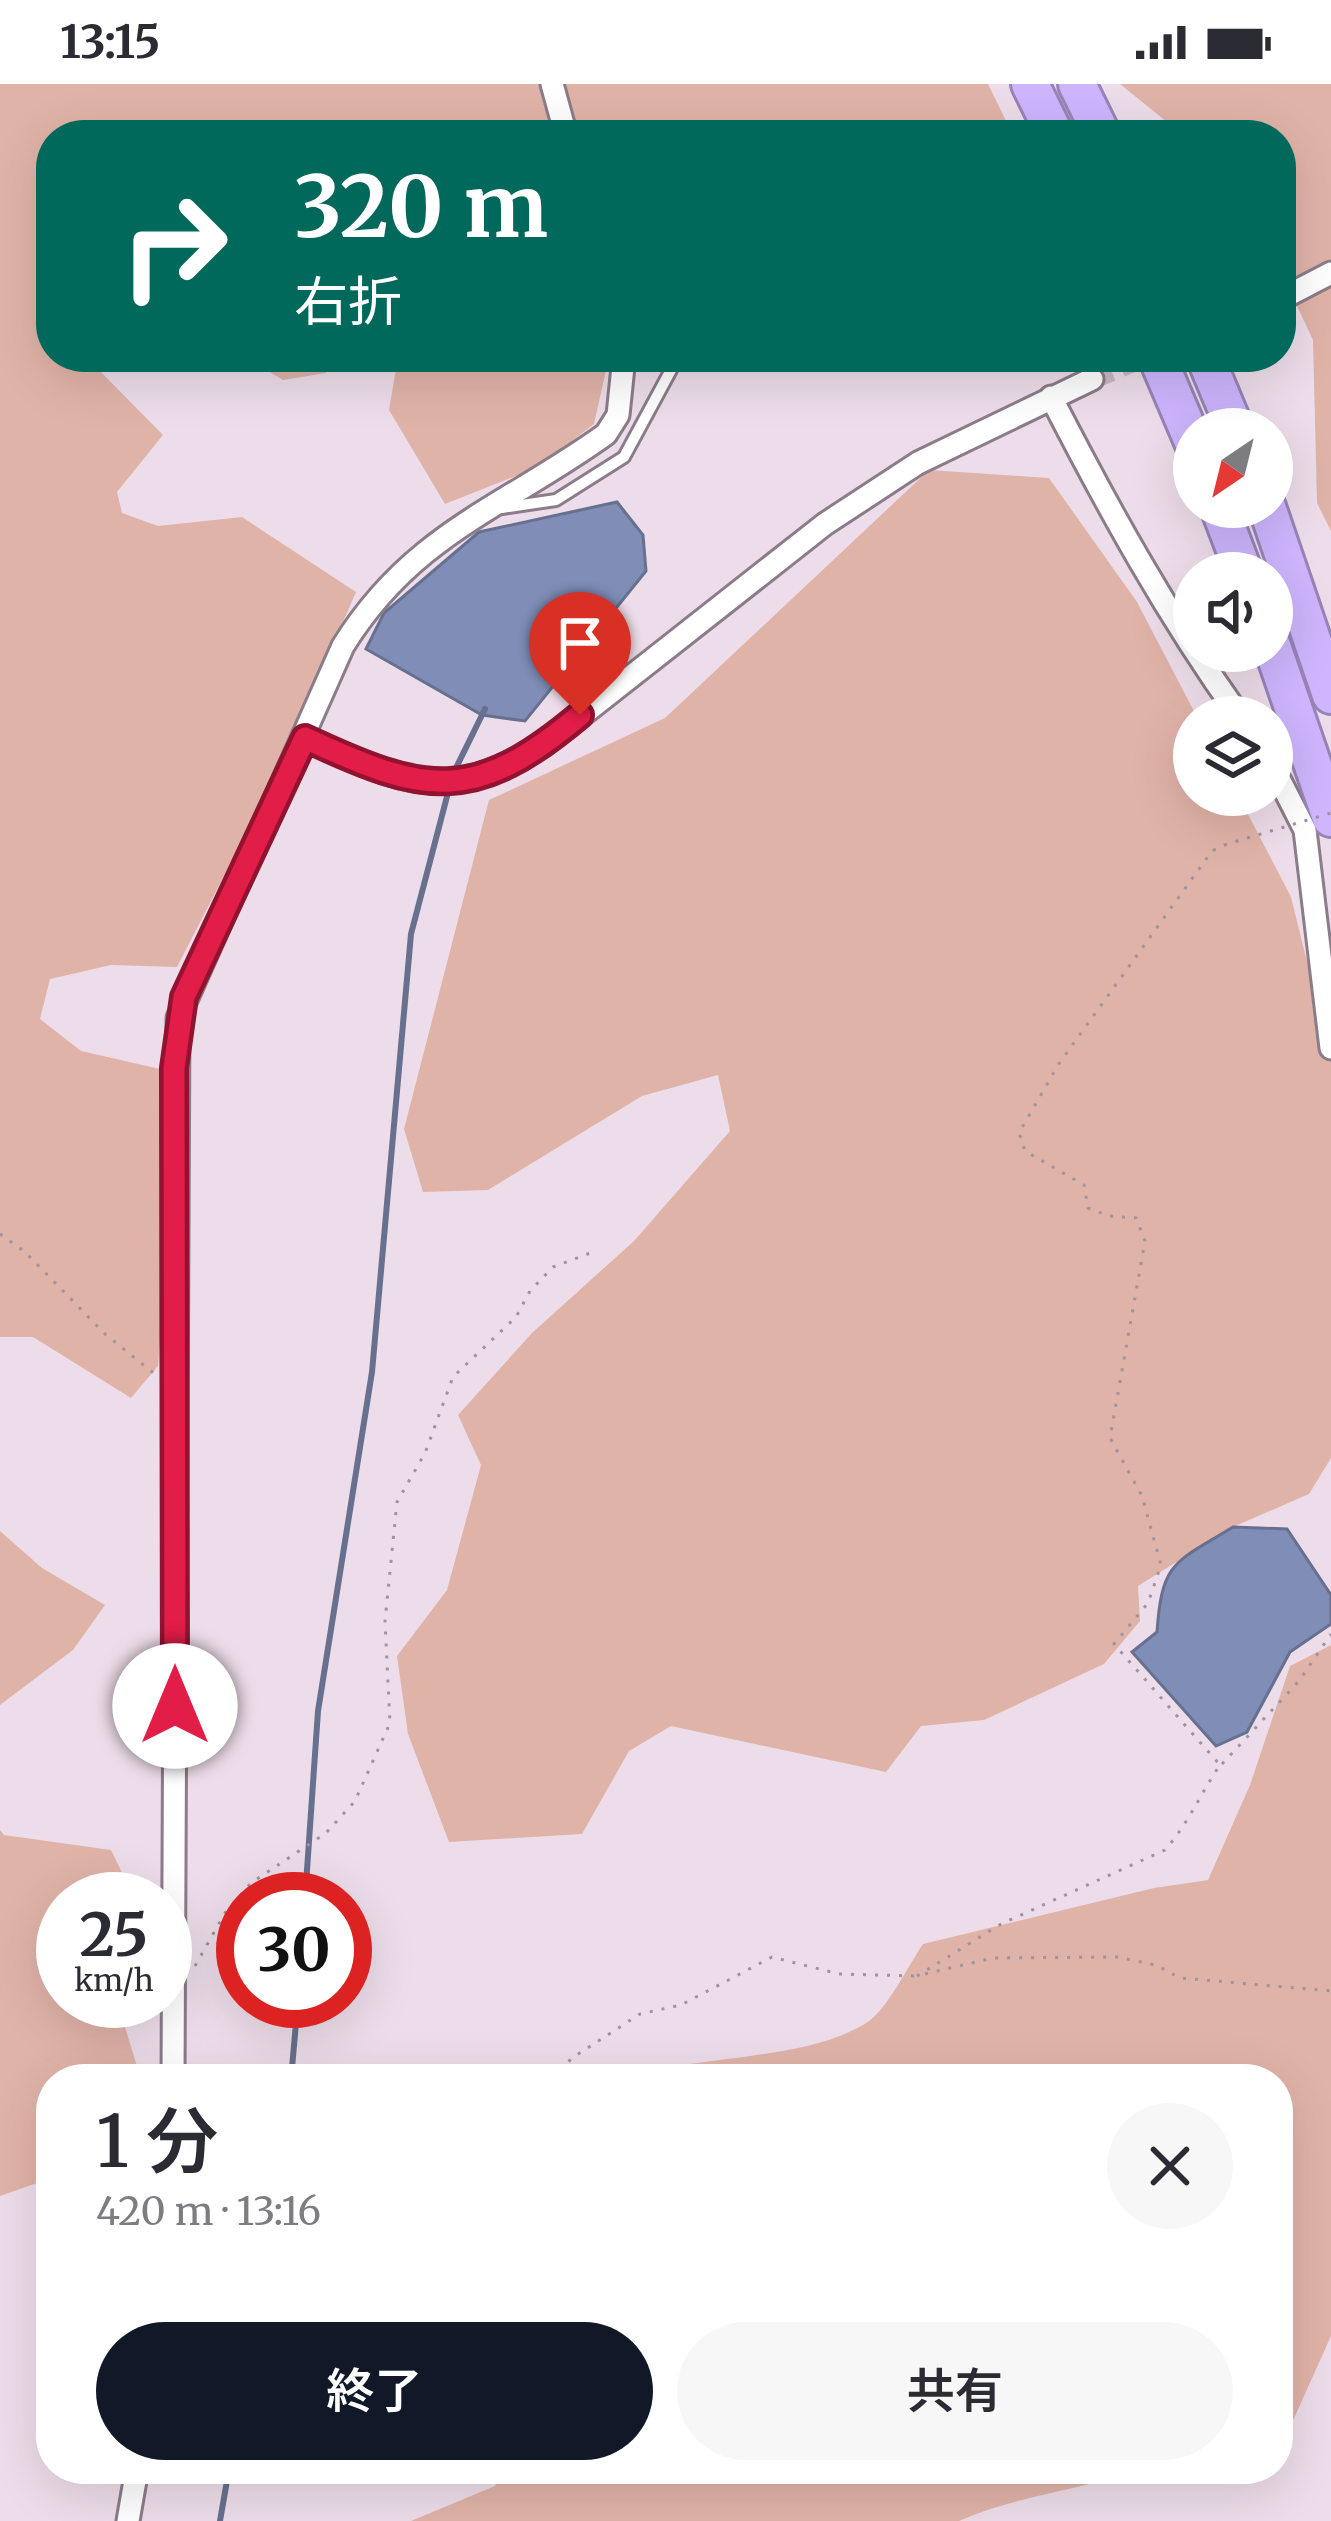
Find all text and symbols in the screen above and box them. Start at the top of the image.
text: 13:15 [60,14,160,70]
text: 320 m [294,154,548,260]
icon: right [96,168,252,324]
text: 右折 [294,268,402,336]
north arrow [1173,408,1293,528]
map controls [1173,408,1293,816]
button: sound [1173,552,1293,672]
pin [529,592,631,715]
icon: arrive [547,610,613,676]
button: layers [1173,696,1293,816]
position arrow [112,1643,238,1769]
speed limit sign: 30 [216,1872,372,2028]
text: 25 [80,1897,148,1972]
text: km/h [74,1961,154,1999]
text: 1 分 [96,2096,218,2187]
button: close [1107,2103,1233,2229]
text: 420 m · 13:16 [96,2187,321,2236]
button: 終了 [96,2322,653,2460]
button: 共有 [677,2322,1233,2460]

